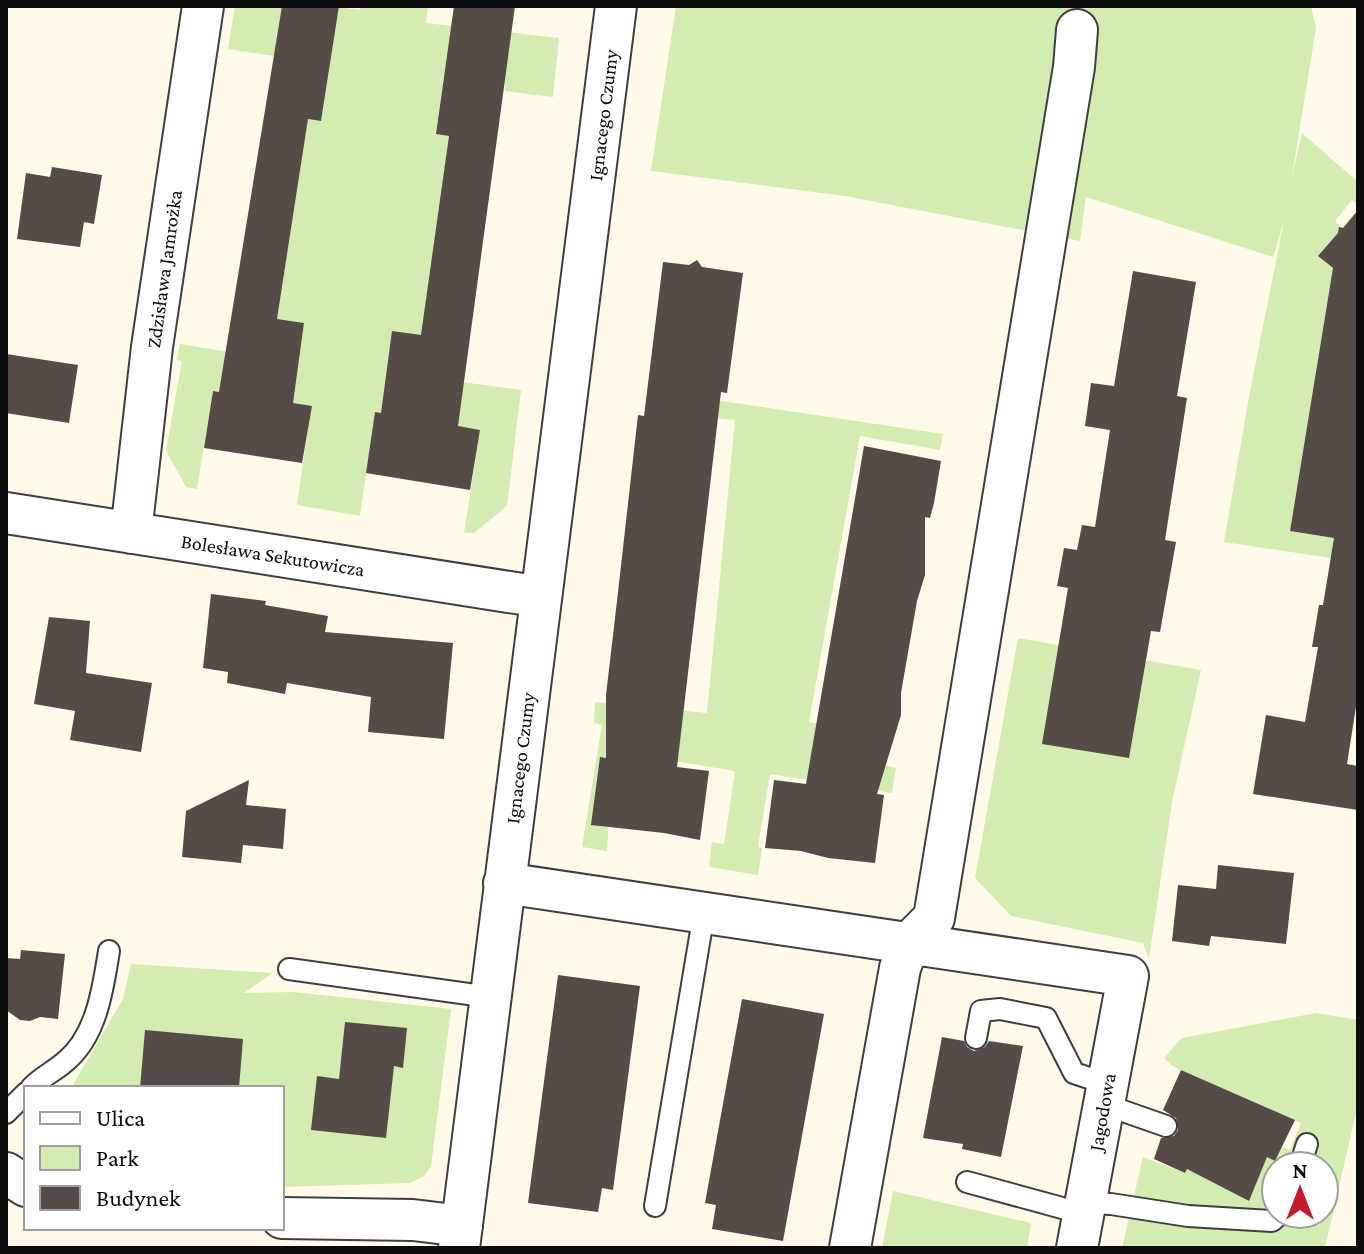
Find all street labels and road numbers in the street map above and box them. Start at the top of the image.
street label: Ignacego Czumy [584,47,623,182]
street label: Zdzisława Jamrożka [142,188,187,350]
street label: Bolesława Sekutowicza [180,530,366,580]
street label: Ignacego Czumy [501,690,540,825]
street label: Jagodowa [1084,1071,1121,1155]

